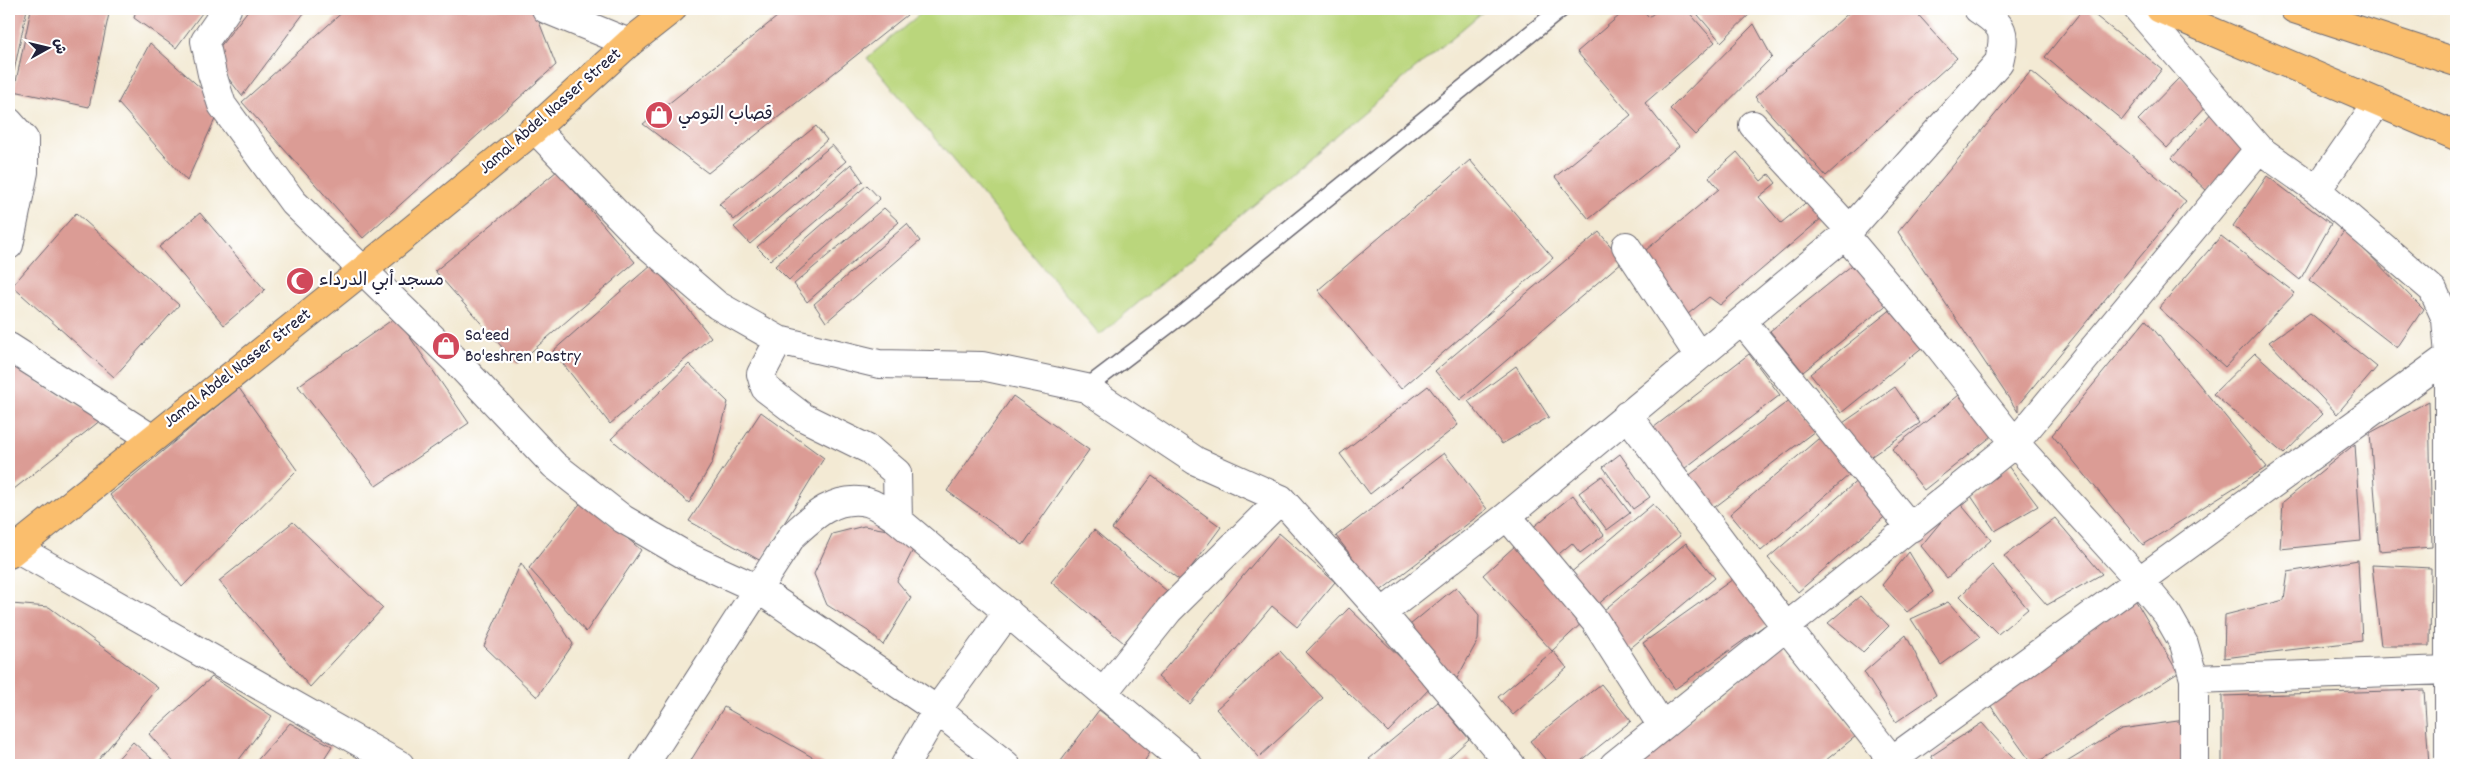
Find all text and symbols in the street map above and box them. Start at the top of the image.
north arrow [22,22,72,72]
text: ش [48,37,70,55]
street label: Jamal Abdel Nasser Street [474,43,628,181]
shop icon: قصاب التومي [644,100,674,130]
place label: قصاب التومي [678,103,773,129]
mosque icon: مسجد أبي الدرداء [285,266,315,296]
place label: مسجد أبي الدرداء [319,269,444,295]
street label: Jamal Abdel Nasser Street [159,303,318,435]
place label: Sa'eed Bo'eshren Pastry [465,324,581,370]
shop icon: Sa'eed Bo'eshren Pastry [431,331,461,361]

